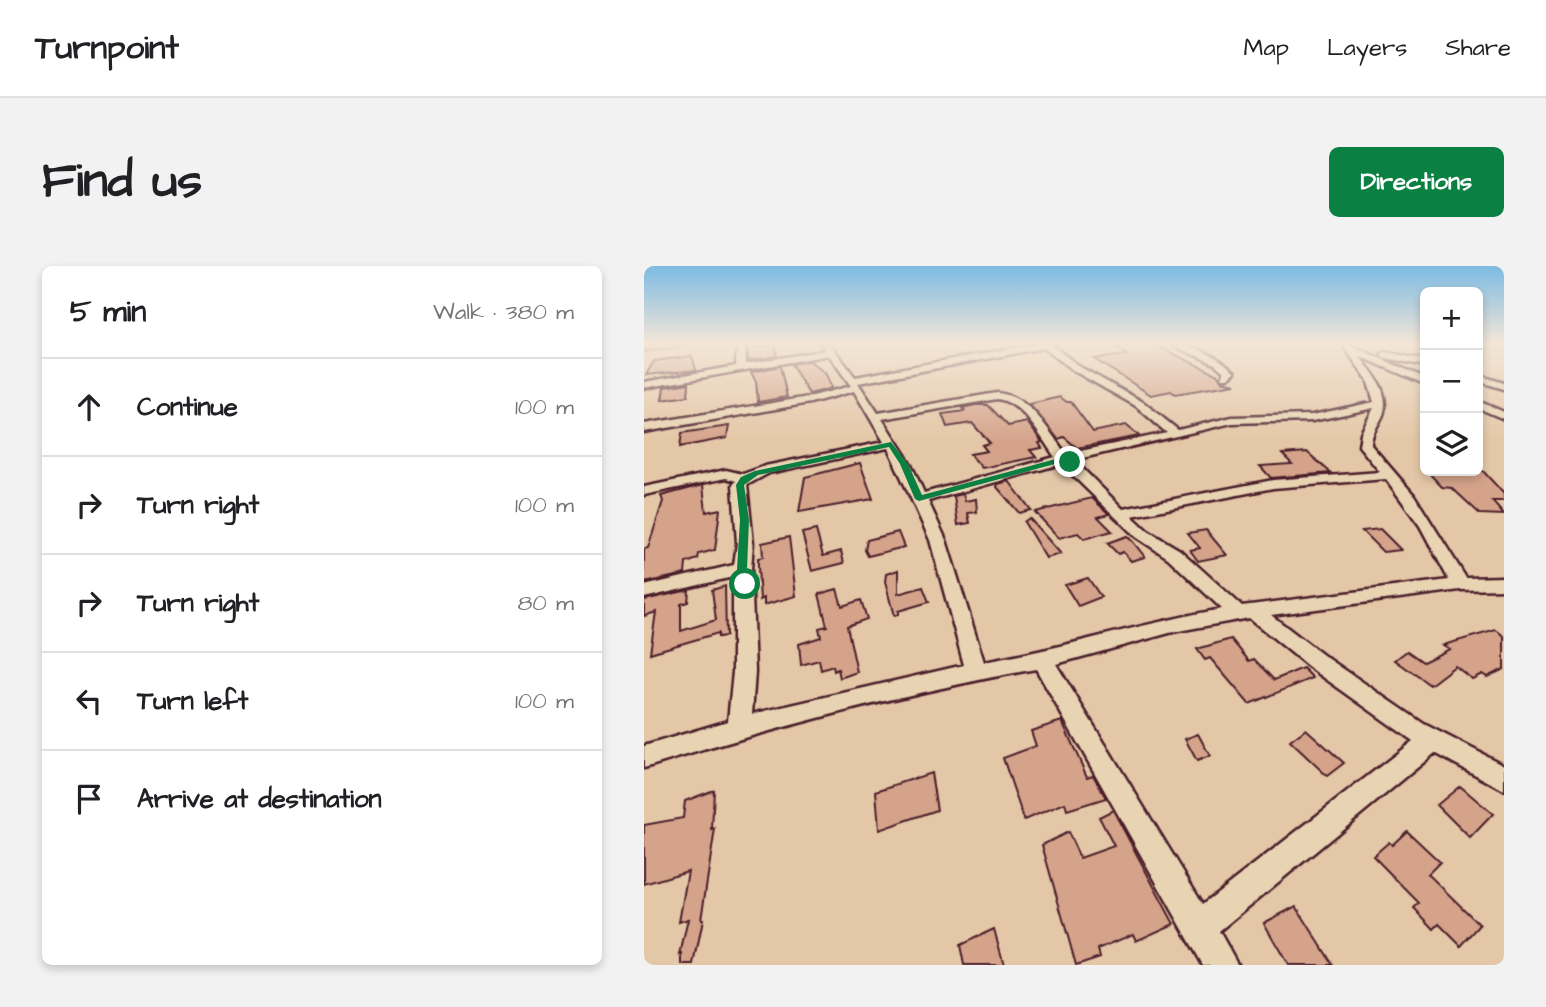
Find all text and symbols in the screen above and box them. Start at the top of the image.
text: Turnpoint [35,25,179,71]
text: Map [1244,31,1289,65]
text: Layers [1327,31,1407,65]
text: Share [1445,31,1511,65]
button: Directions [1329,147,1504,217]
text: Find us [42,148,202,216]
map controls [1420,287,1483,476]
button: + [1420,287,1483,350]
text: 5 min [70,291,146,333]
text: Walk · 380 m [433,296,574,328]
button: − [1420,350,1483,413]
icon: ahead [70,388,108,426]
text: Continue [137,389,238,425]
text: 100 m [515,391,574,423]
button: layers [1420,413,1483,476]
route end [1054,446,1085,477]
icon: right [70,486,108,524]
text: Turn right [137,487,259,523]
text: 100 m [515,489,574,521]
route start [729,568,760,599]
icon: right [70,584,108,622]
text: Turn right [137,585,259,621]
text: 80 m [517,587,574,619]
icon: left [70,682,108,720]
text: Turn left [137,683,248,719]
text: 100 m [515,685,574,717]
icon: arrive [70,780,108,818]
text: Arrive at destination [137,781,382,817]

